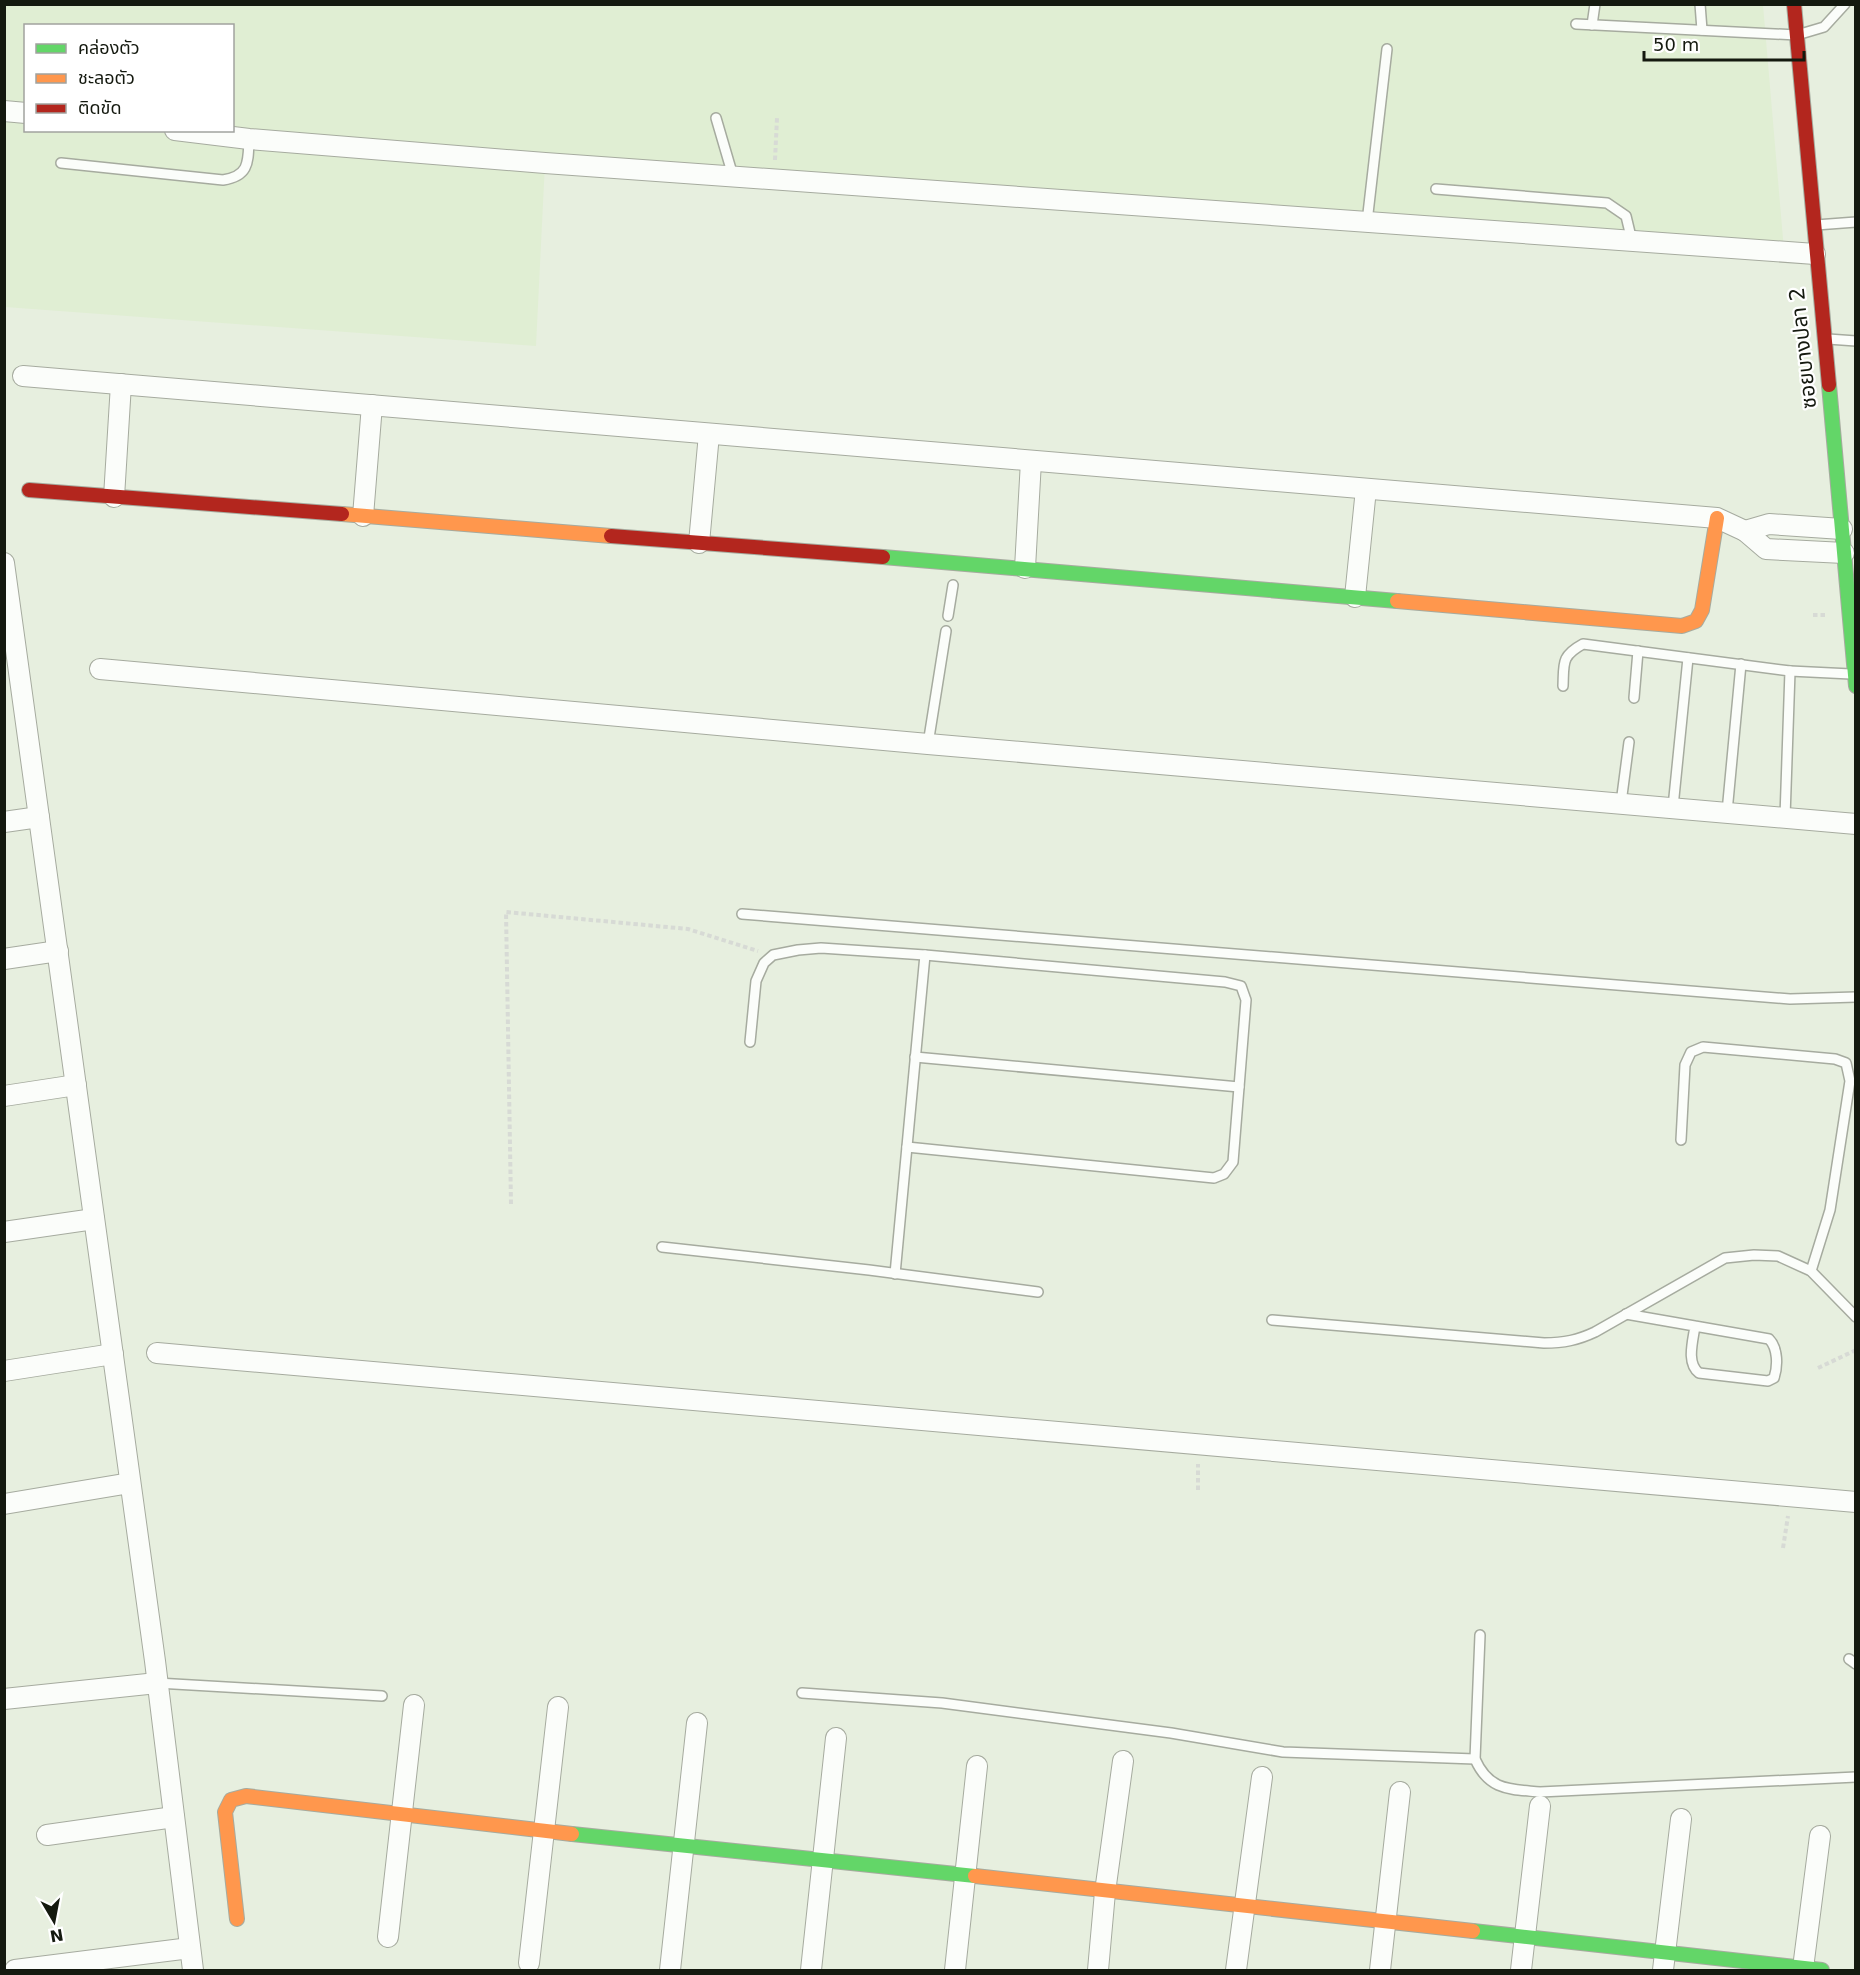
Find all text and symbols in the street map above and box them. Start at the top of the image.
legend [24,24,234,132]
scale bar [1644,24,1804,62]
text: 50 m [1653,34,1699,55]
text: คล่องตัว [78,37,140,58]
text: ชะลอตัว [78,67,135,88]
text: ติดขัด [78,97,121,118]
street label: ซอยบางปลา 2 [1785,286,1821,410]
north arrow [24,1891,84,1951]
text: N [48,1925,65,1946]

